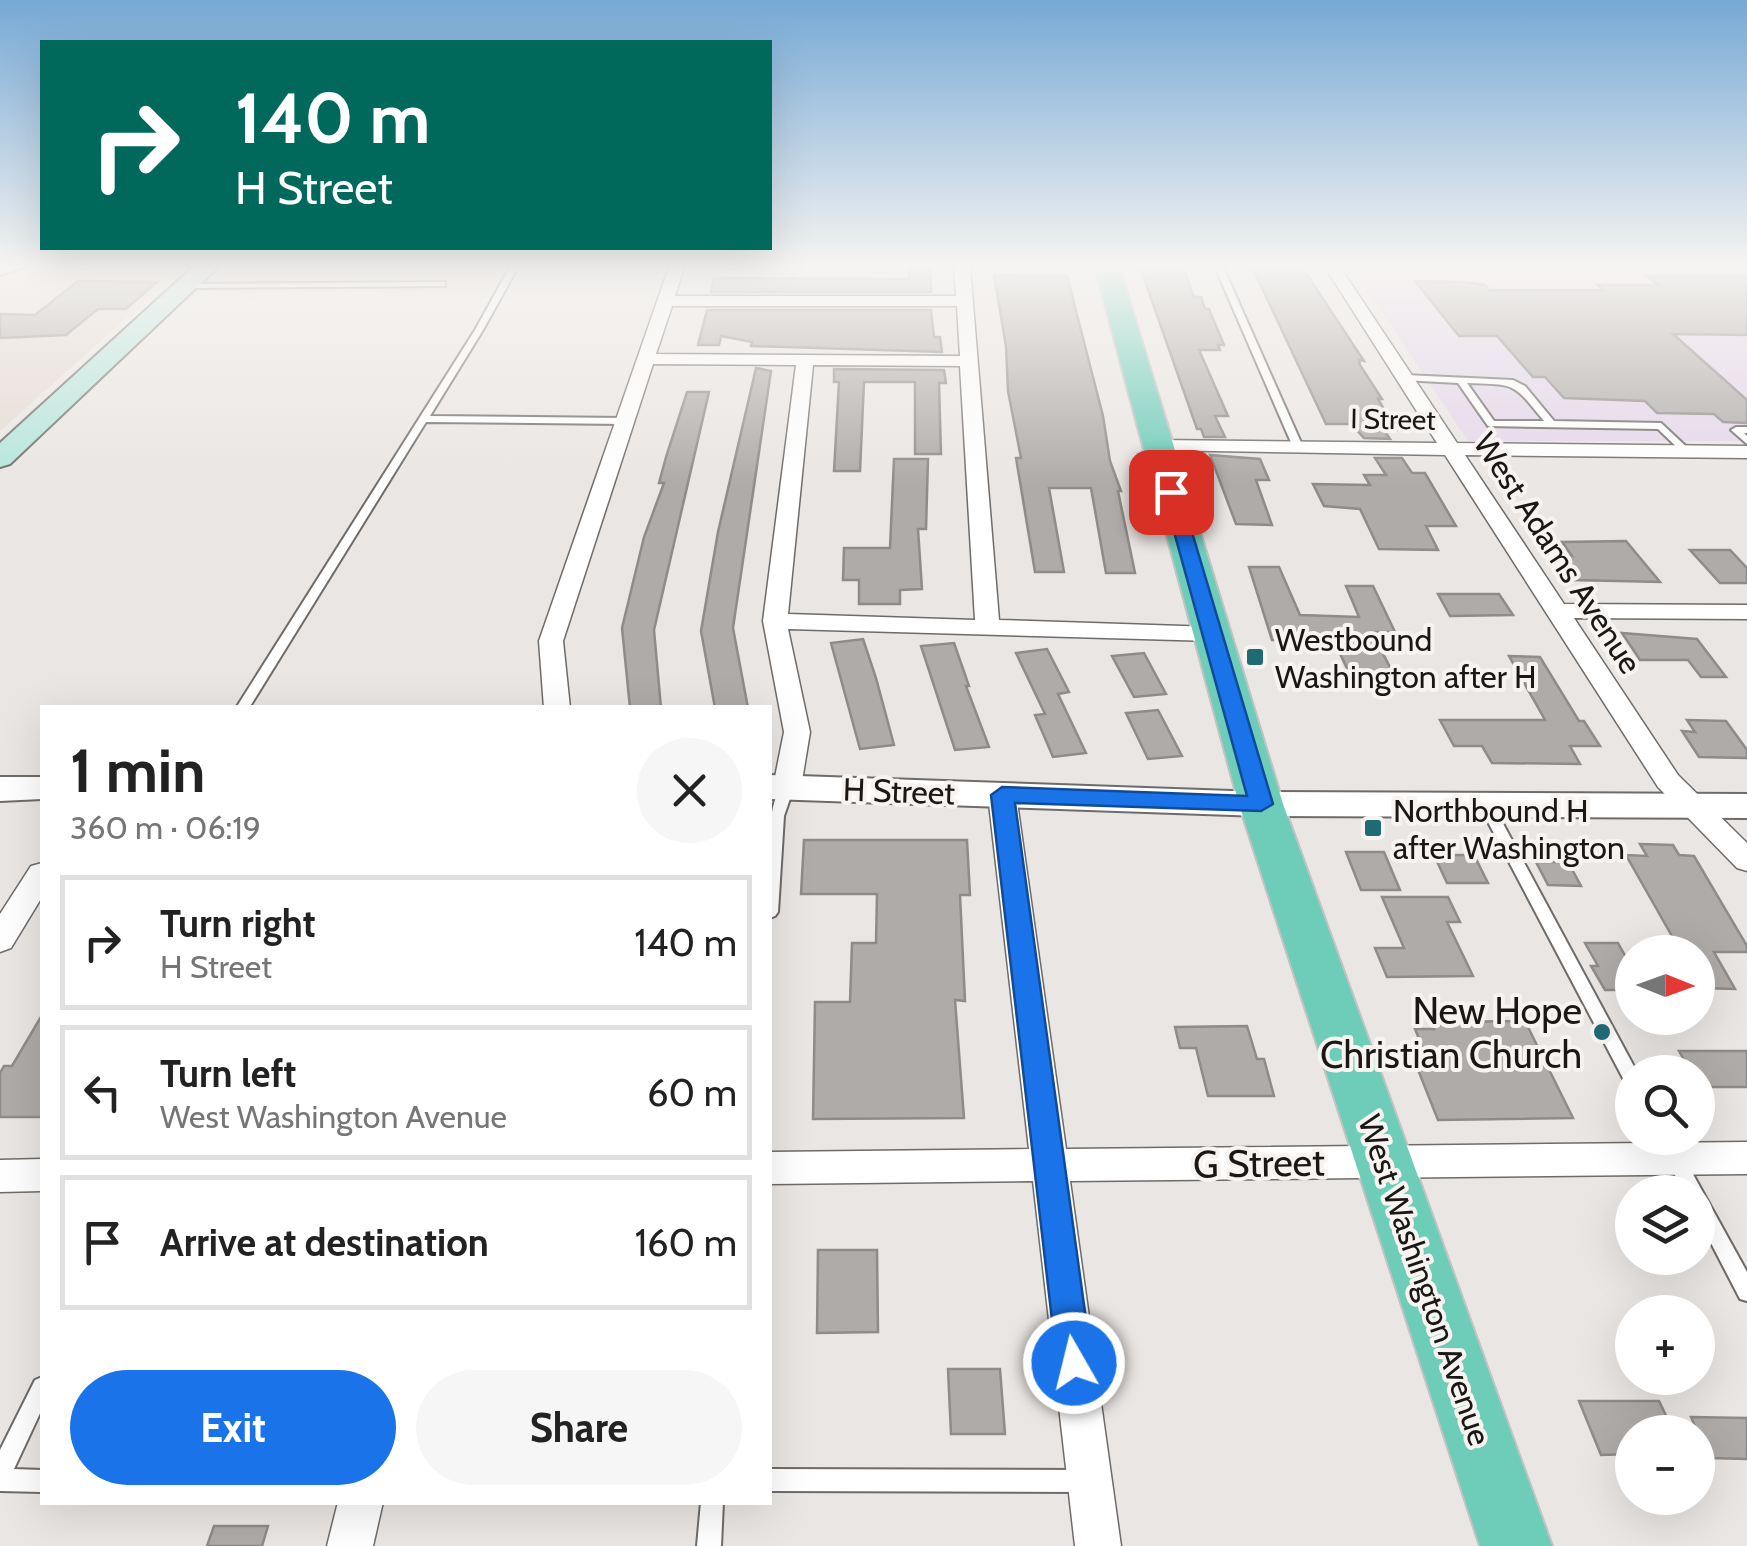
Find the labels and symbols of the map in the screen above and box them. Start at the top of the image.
street label: I Street [1350,401,1436,437]
street label: West Adams Avenue [1466,425,1650,681]
pin [1129,450,1214,535]
place label: Westbound Washington after H [1275,620,1537,696]
marker: Westbound Washington after H [1244,646,1266,668]
street label: H Street [842,770,956,812]
place label: Northbound H after Washington [1393,791,1625,867]
marker: Northbound H after Washington [1362,817,1384,839]
north arrow [1615,935,1715,1035]
place label: New Hope Christian Church [1320,987,1582,1078]
marker: New Hope Christian Church [1591,1021,1613,1043]
street label: West Washington Avenue [1350,1110,1500,1450]
street label: G Street [1193,1138,1325,1188]
position arrow [1022,1311,1126,1415]

